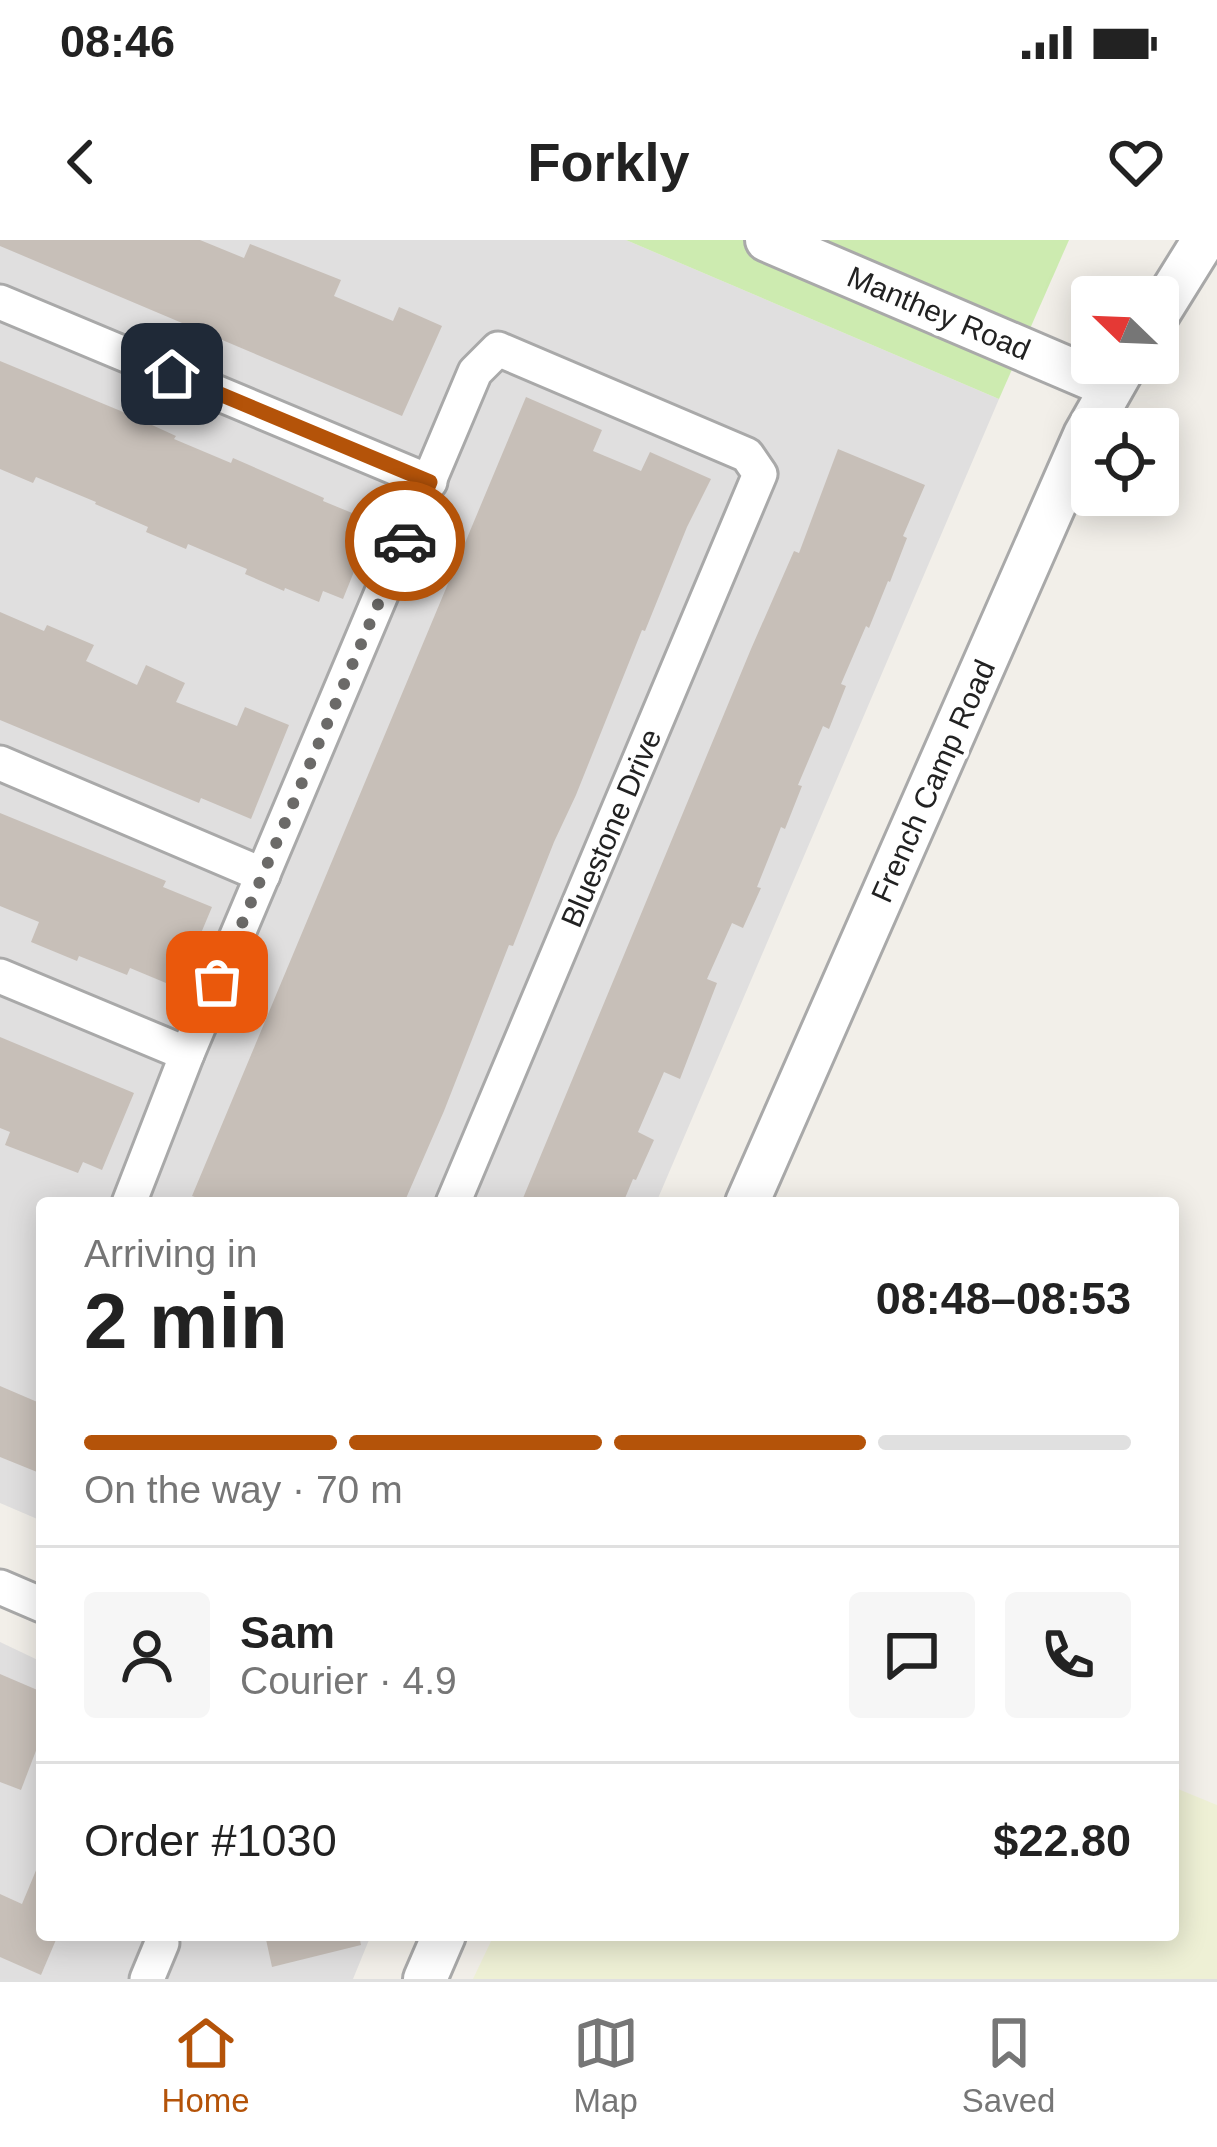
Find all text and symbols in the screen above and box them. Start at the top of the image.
text: 08:46 [60,16,175,67]
icon: back [48,129,114,195]
icon: heart [1103,129,1169,195]
text: Forkly [527,132,690,192]
street label: Manthey Road [843,260,1035,366]
north arrow [1071,276,1179,384]
map controls [1071,276,1179,516]
pin [121,323,223,425]
icon: home [139,341,205,407]
button: locate [1071,408,1179,516]
courier [345,481,465,601]
icon: car [372,508,438,574]
street label: French Camp Road [865,655,1001,907]
street label: Bluestone Drive [554,724,668,932]
pin [166,931,268,1033]
icon: bag [184,949,250,1015]
text: Arriving in [84,1232,257,1275]
text: 08:48–08:53 [876,1273,1131,1324]
text: 2 min [84,1277,288,1365]
text: On the way · 70 m [84,1468,403,1511]
button: person [84,1592,210,1718]
button: chat [849,1592,975,1718]
button: phone [1005,1592,1131,1718]
text: Sam [240,1607,335,1658]
text: Courier · 4.9 [240,1659,457,1702]
text: Order #1030 [84,1815,337,1866]
text: $22.80 [993,1815,1131,1866]
tab: Home [162,2010,250,2120]
tab: Map [573,2010,639,2120]
tab: Saved [962,2010,1055,2120]

